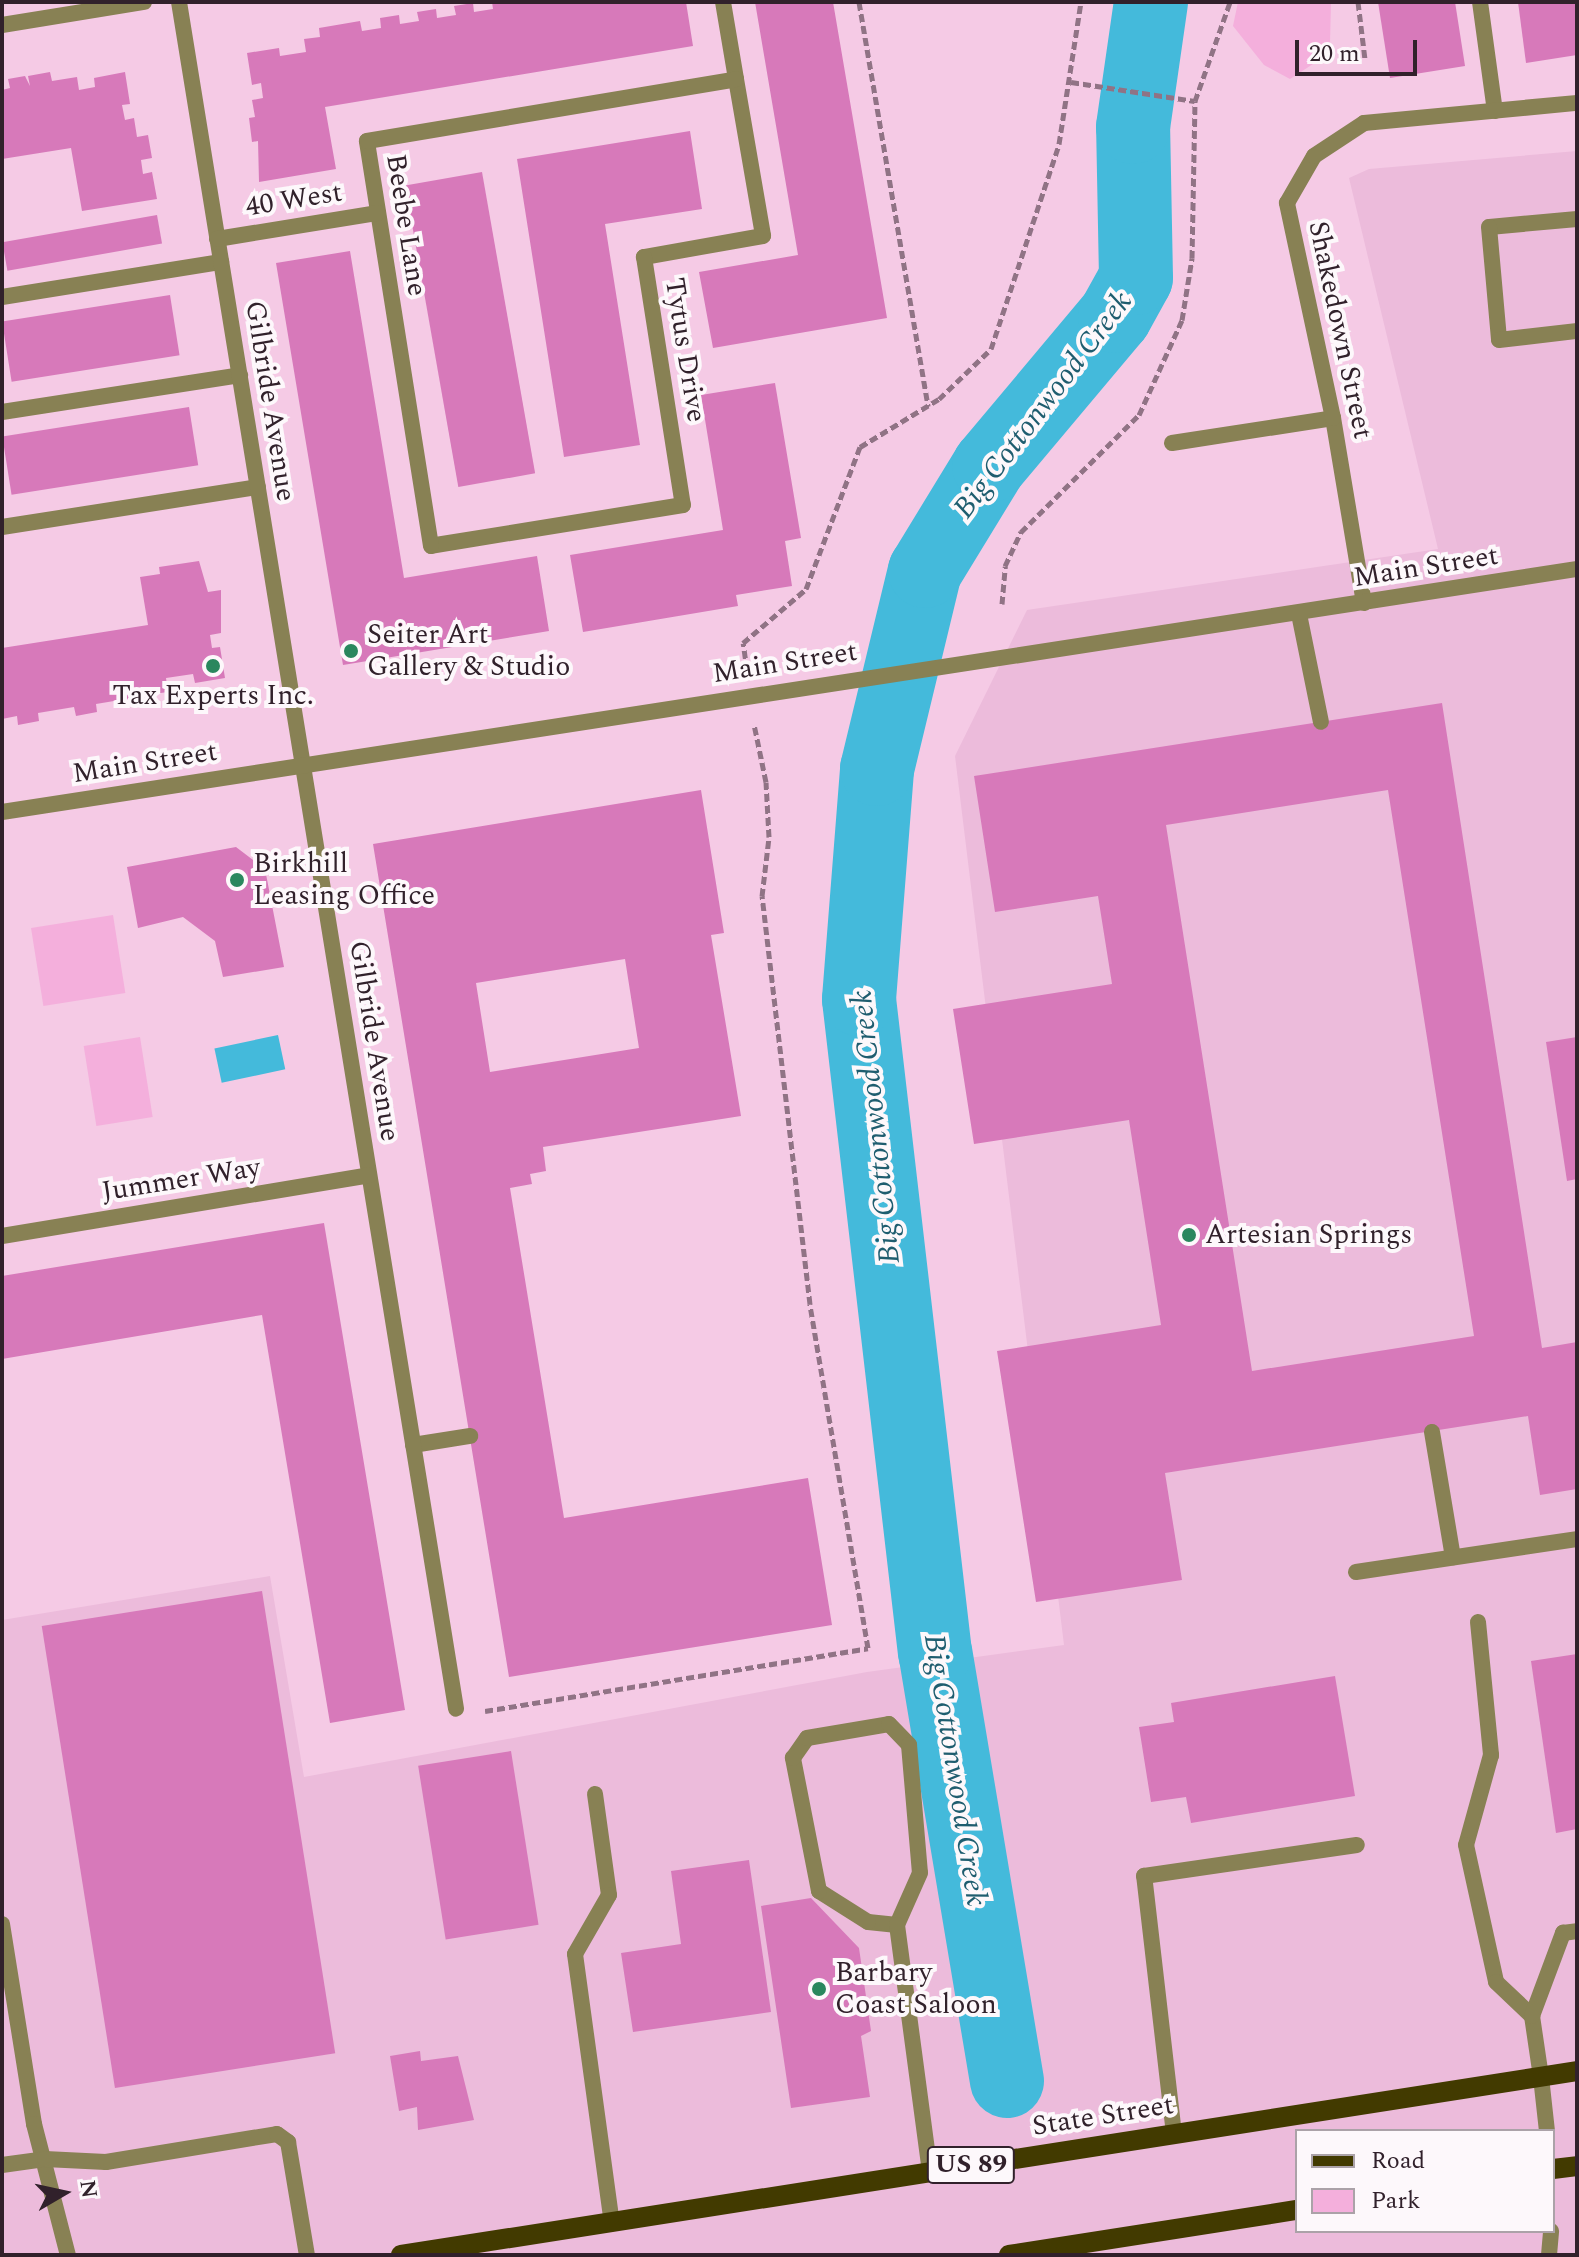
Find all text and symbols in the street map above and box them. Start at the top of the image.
scale bar [1299,24,1421,74]
text: 20 m [1309,36,1360,72]
street label: Beebe Lane [378,152,434,298]
street label: 40 West [243,176,345,224]
street label: Shakedown Street [1301,218,1379,442]
street label: Tytus Drive [657,275,713,425]
water label: Big Cottonwood Creek [946,284,1140,526]
street label: Gilbride Avenue [238,298,302,504]
street label: Main Street [1351,539,1501,595]
place label: Seiter Art Gallery & Studio [367,618,570,684]
street label: Main Street [710,635,860,691]
marker: Seiter Art Gallery & Studio [342,642,360,660]
marker: Tax Experts Inc. [204,657,222,675]
place label: Tax Experts Inc. [112,679,314,713]
street label: Main Street [70,735,220,791]
place label: Birkhill Leasing Office [253,847,435,913]
marker: Birkhill Leasing Office [228,871,246,889]
street label: Gilbride Avenue [342,938,406,1144]
water label: Big Cottonwood Creek [844,988,908,1266]
street label: Jummer Way [99,1151,263,1209]
place label: Artesian Springs [1205,1218,1412,1252]
marker: Artesian Springs [1180,1226,1198,1244]
water label: Big Cottonwood Creek [916,1631,994,1909]
place label: Barbary Coast Saloon [835,1956,997,2022]
marker: Barbary Coast Saloon [810,1980,828,1998]
street label: State Street [1030,2088,1176,2144]
legend [1295,2129,1555,2233]
road number: US 89 [925,2143,1017,2187]
text: Road [1371,2143,1425,2179]
north arrow [24,2153,104,2233]
text: N [70,2178,106,2201]
text: Park [1371,2183,1421,2219]

